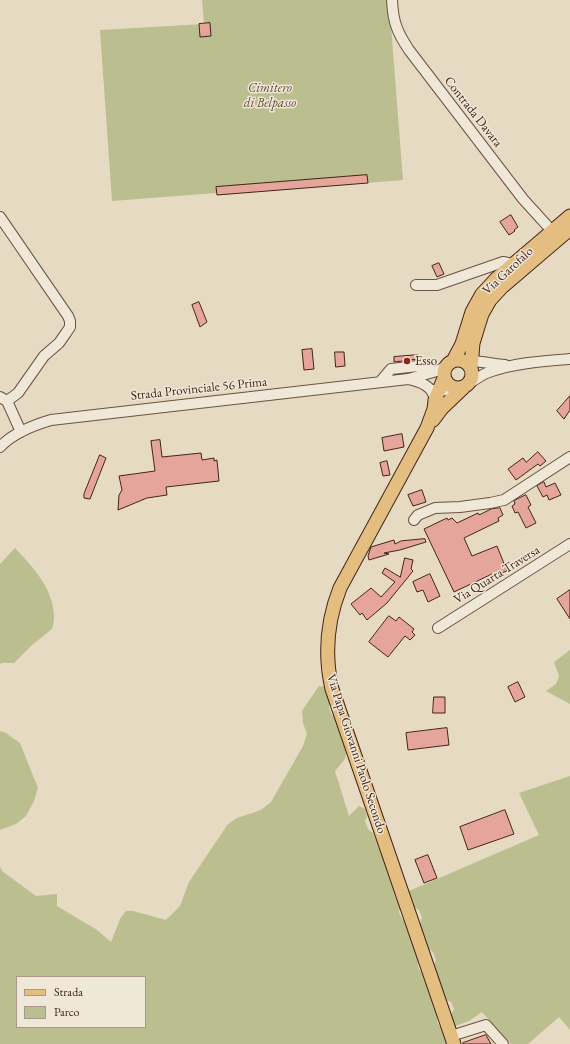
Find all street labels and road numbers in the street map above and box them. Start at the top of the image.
street label: Contrada Davara [441,74,505,150]
street label: Via Garofalo [479,244,537,298]
street label: Strada Provinciale 56 Prima [130,374,268,404]
street label: Via Quarta Traversa [451,542,543,608]
street label: Via Papa Giovanni Paolo Secondo [323,672,389,836]

